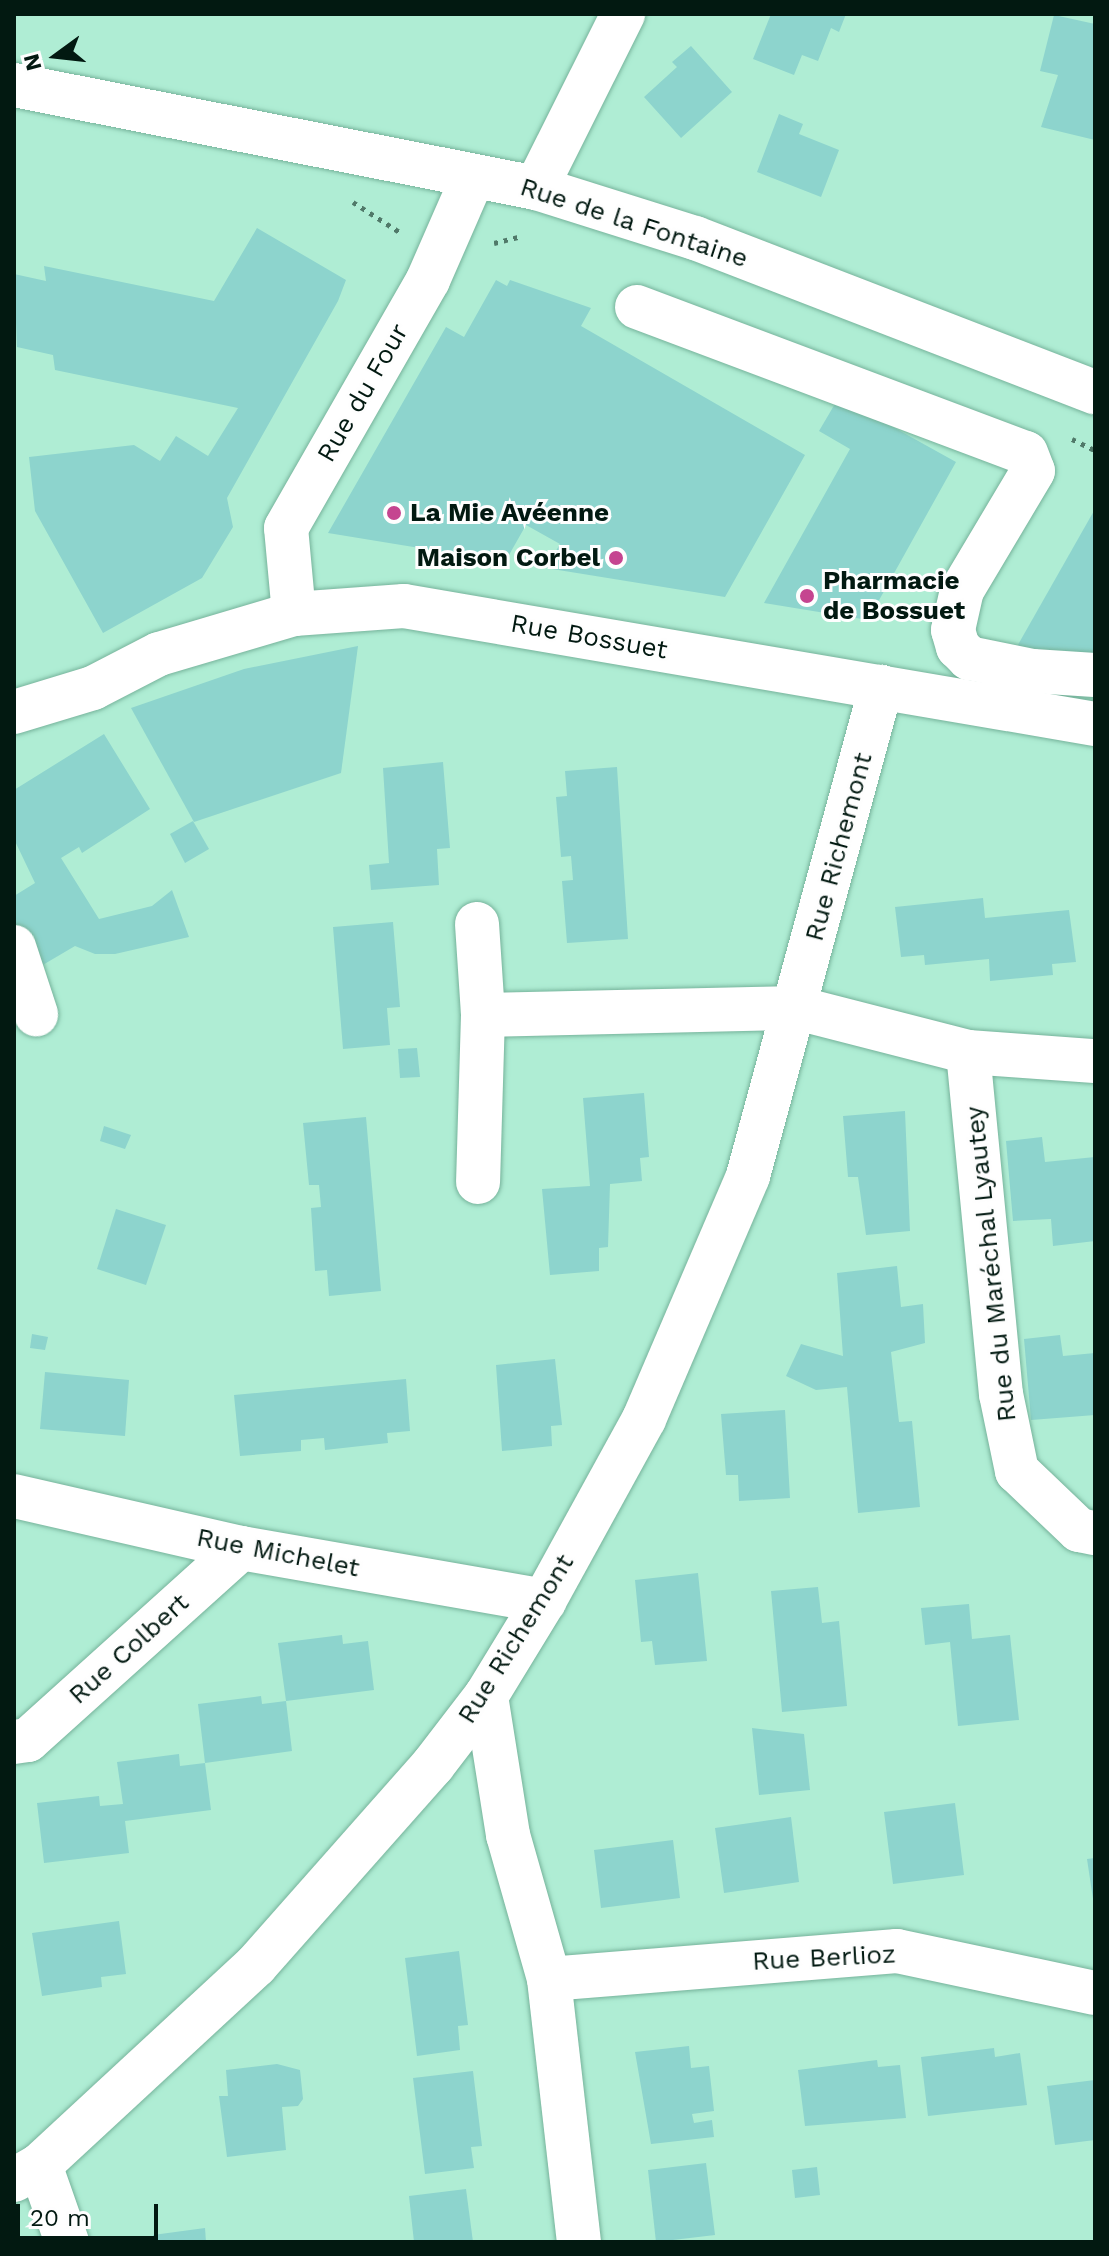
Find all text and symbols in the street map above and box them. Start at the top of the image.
north arrow [16,16,96,96]
text: N [18,51,47,73]
street label: Rue de la Fontaine [516,171,752,275]
street label: Rue du Four [311,318,415,468]
place label: La Mie Avéenne [410,497,610,529]
marker: La Mie Avéenne [385,504,403,522]
place label: Maison Corbel [417,542,600,574]
marker: Maison Corbel [607,549,625,567]
place label: Pharmacie de Bossuet [823,565,965,626]
marker: Pharmacie de Bossuet [798,587,816,605]
street label: Rue Bossuet [508,608,670,666]
street label: Rue Richemont [799,749,879,945]
street label: Rue du Maréchal Lyautey [959,1104,1023,1424]
street label: Rue Michelet [194,1522,362,1584]
street label: Rue Richemont [451,1549,581,1729]
street label: Rue Colbert [63,1587,195,1711]
street label: Rue Berlioz [751,1939,897,1977]
scale bar [20,2188,162,2238]
text: 20 m [30,2204,90,2232]

